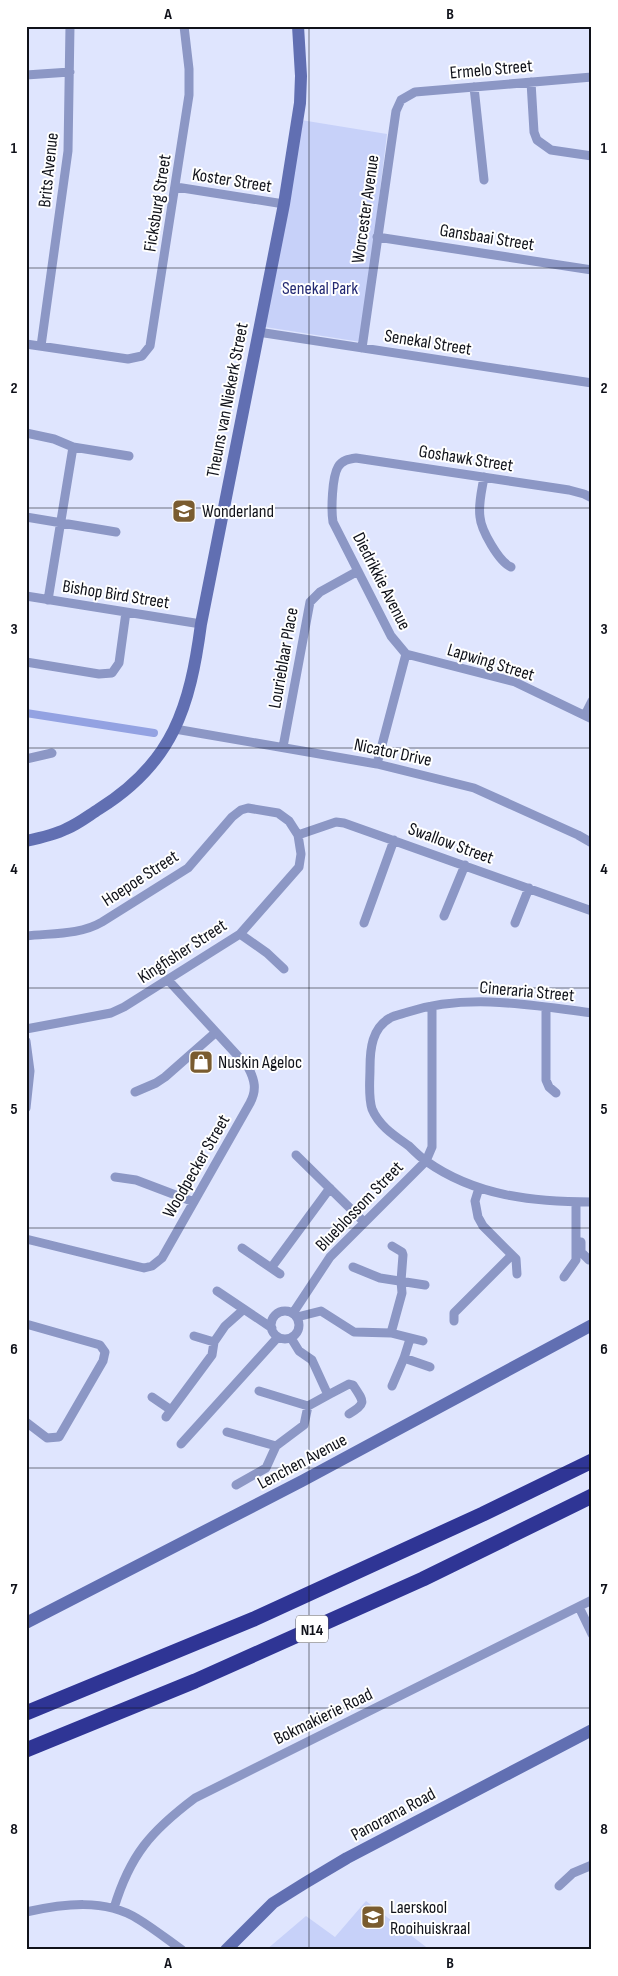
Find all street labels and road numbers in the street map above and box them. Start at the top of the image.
street label: Ermelo Street [449,55,534,84]
street label: Brits Avenue [34,132,63,209]
street label: Ficksburg Street [139,152,176,253]
street label: Worcester Avenue [347,154,383,265]
street label: Koster Street [191,164,274,197]
street label: Gansbaai Street [438,220,536,255]
street label: Theuns van Niekerk Street [202,320,253,479]
street label: Senekal Street [383,325,473,360]
street label: Goshawk Street [417,441,515,476]
street label: Diedrikkie Avenue [348,529,415,634]
street label: Bishop Bird Street [61,576,171,613]
street label: Lourieblaar Place [264,606,303,710]
street label: Lapwing Street [445,639,538,686]
street label: Nicator Drive [352,734,434,771]
street label: Swallow Street [405,818,497,869]
street label: Hoepoe Street [98,846,183,911]
street label: Kingfisher Street [134,915,231,988]
street label: Cineraria Street [479,977,576,1006]
street label: Woodpecker Street [158,1111,235,1222]
street label: Blueblossom Street [311,1157,408,1256]
street label: Lenchen Avenue [254,1429,350,1494]
road number: N14 [296,1616,328,1642]
street label: Bokmakierie Road [271,1684,376,1749]
street label: Panorama Road [347,1783,439,1845]

